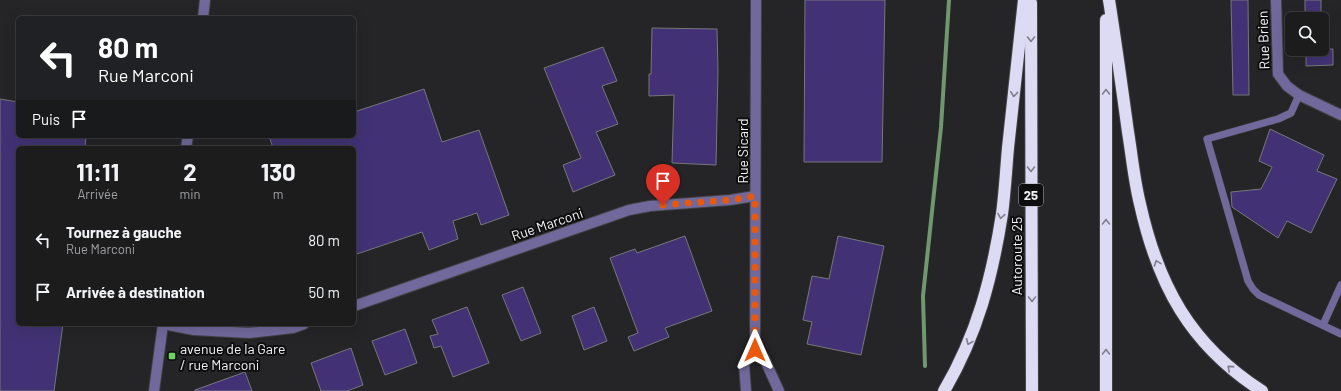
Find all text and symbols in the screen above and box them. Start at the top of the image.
street label: Rue Brien [1253,10,1273,70]
map controls [1285,12,1329,56]
button: search [1285,12,1329,56]
text: 80 m [98,30,158,64]
icon: left [32,32,84,84]
one-way arrow [1027,36,1035,42]
text: Rue Marconi [98,64,194,86]
one-way arrow [1102,89,1110,95]
one-way arrow [1010,91,1019,97]
icon: arrive [68,108,90,130]
text: Puis [32,110,60,128]
street label: Rue Sicard [734,118,751,184]
text: 11:11 [76,157,119,186]
text: 2 [183,157,197,186]
text: 130 [261,157,296,186]
pin [646,164,680,205]
one-way arrow [1027,166,1035,172]
icon: arrive [652,170,674,192]
road number: 25 [1019,184,1043,206]
text: Arrivée [77,186,118,202]
text: min [179,186,200,202]
text: m [273,186,284,202]
street label: Rue Marconi [509,204,585,244]
one-way arrow [997,213,1006,220]
street label: Autoroute 25 [1008,217,1025,295]
one-way arrow [1102,219,1110,225]
text: Tournez à gauche [66,223,182,241]
icon: left [32,229,54,251]
text: 80 m [308,231,340,249]
text: Rue Marconi [66,241,135,257]
one-way arrow [1153,259,1162,266]
icon: arrive [32,281,54,303]
text: Arrivée à destination [66,283,205,301]
text: 50 m [308,283,340,301]
one-way arrow [1028,296,1036,302]
position arrow [734,329,776,371]
one-way arrow [966,339,974,346]
place label: avenue de la Gare / rue Marconi [180,340,285,373]
one-way arrow [1102,349,1110,355]
marker: avenue de la Gare / rue Marconi [167,351,177,361]
one-way arrow [1227,365,1235,373]

